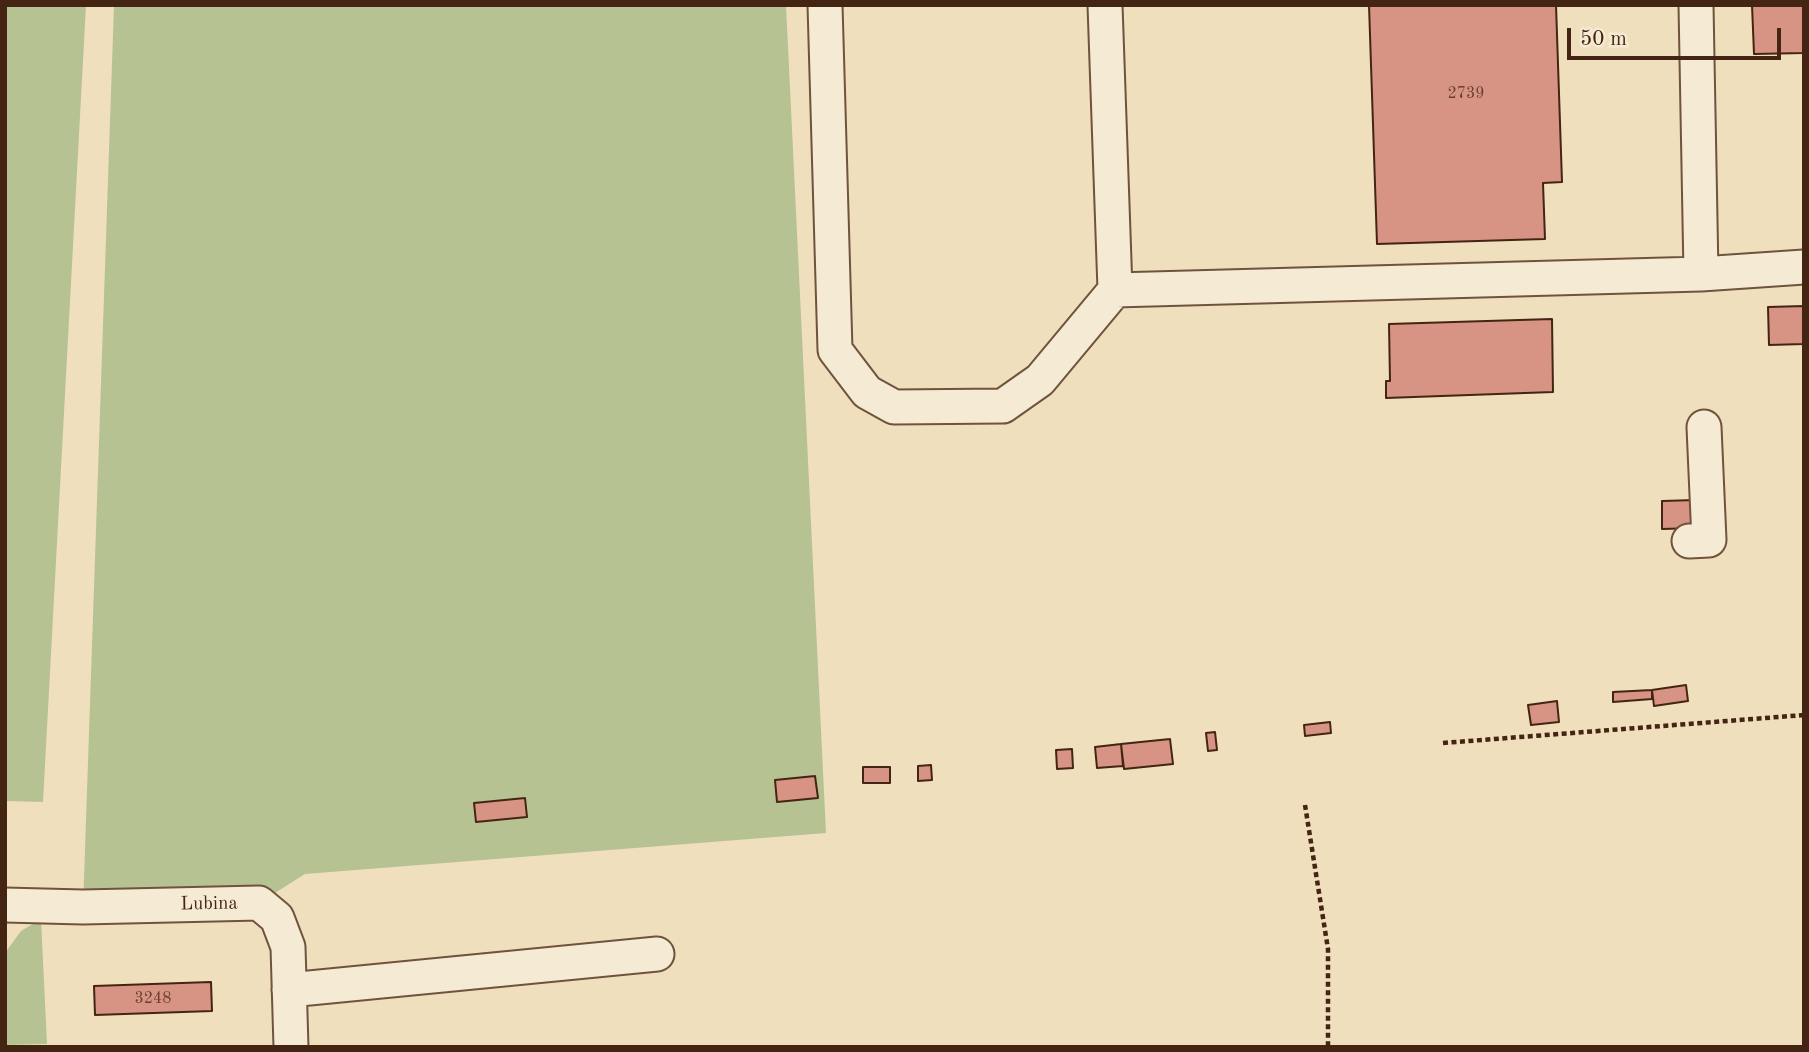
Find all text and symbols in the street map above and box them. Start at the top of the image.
scale bar [1571,14,1784,58]
text: 50 m [1580,29,1627,50]
house number: 2739 [1447,84,1485,104]
street label: Lubina [180,892,238,916]
house number: 3248 [134,989,172,1009]

